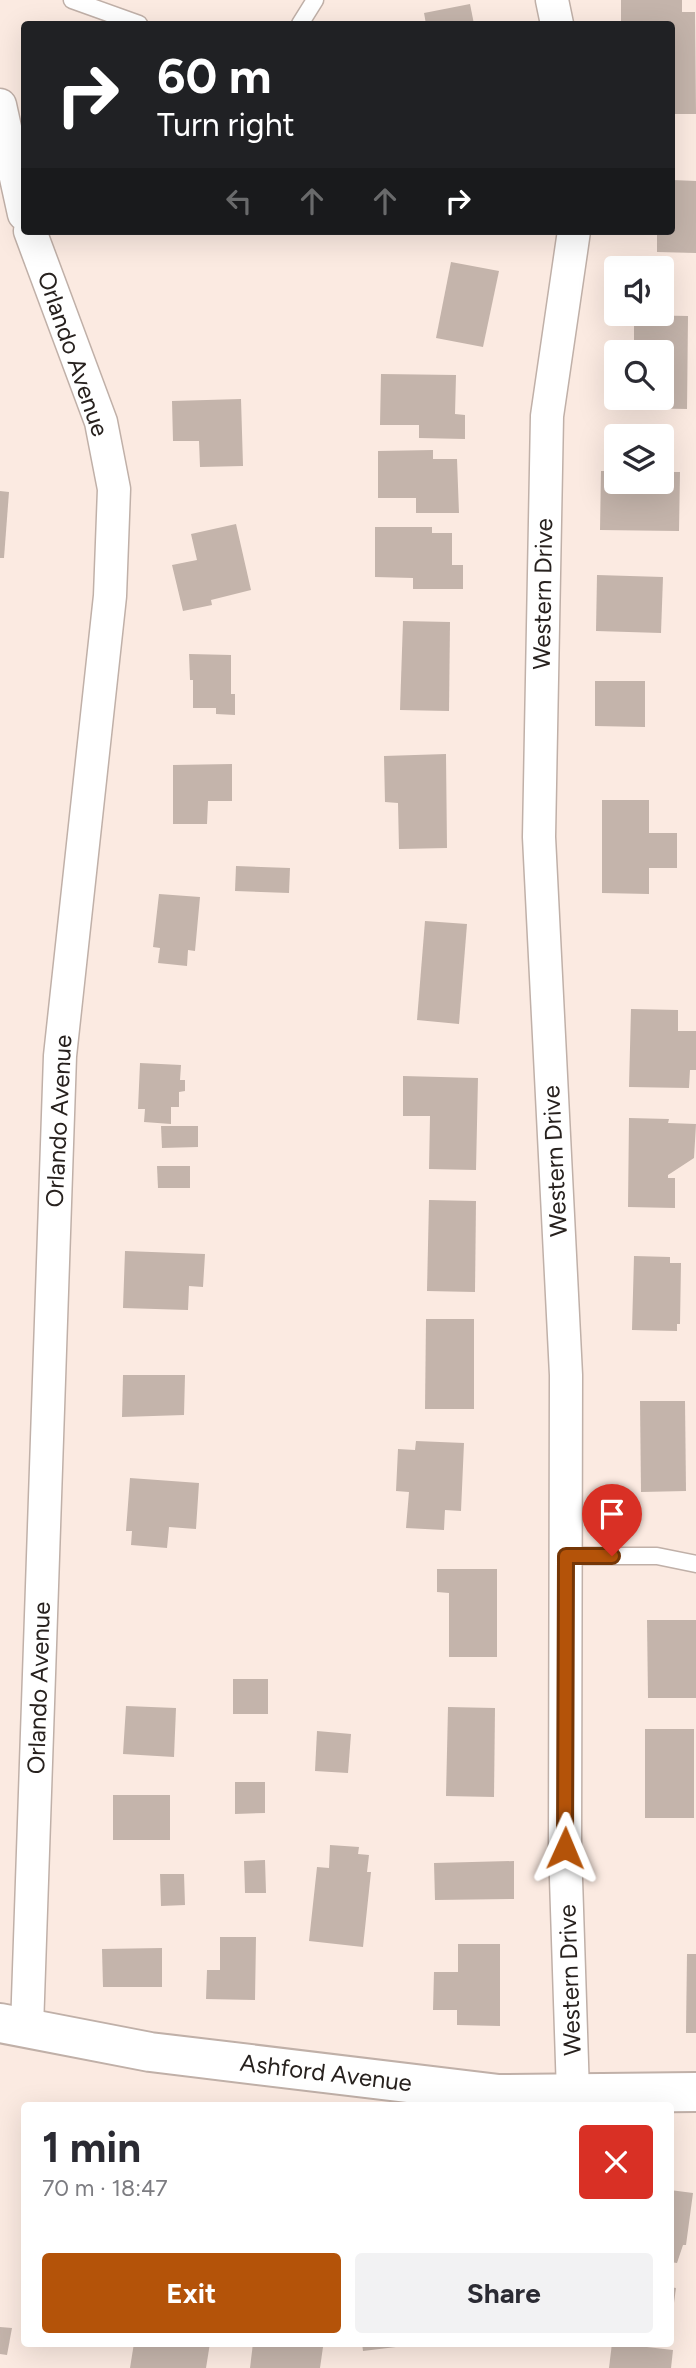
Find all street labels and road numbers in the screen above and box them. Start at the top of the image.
street label: Orlando Avenue [32,267,115,440]
street label: Western Drive [527,518,558,670]
street label: Orlando Avenue [40,1034,78,1208]
street label: Western Drive [536,1085,573,1237]
street label: Orlando Avenue [21,1601,56,1775]
street label: Western Drive [552,1904,587,2056]
street label: Ashford Avenue [239,2048,414,2097]

